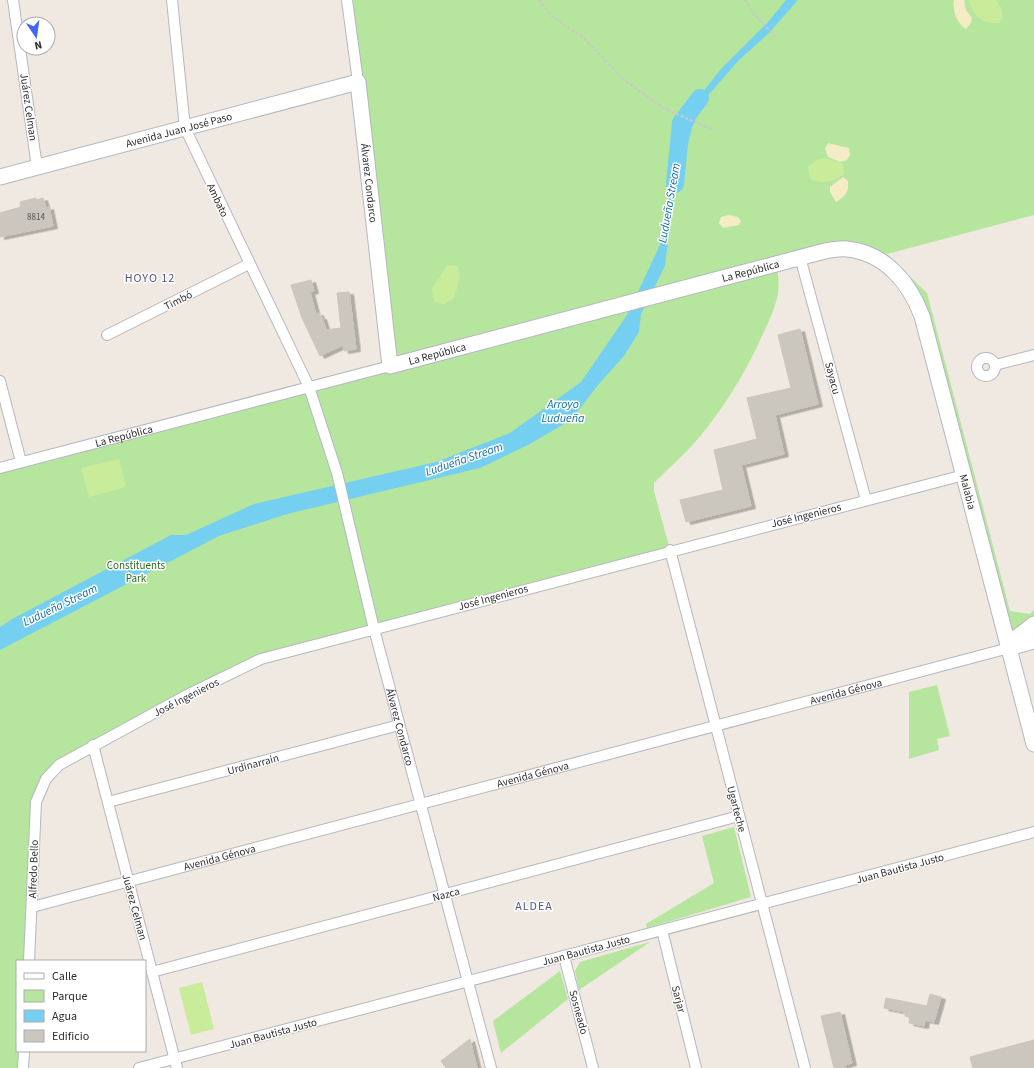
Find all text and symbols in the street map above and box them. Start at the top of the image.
north arrow [16,16,56,56]
text: N [33,37,43,53]
street label: Juárez Celman [16,72,41,142]
street label: Avenida Juan José Paso [124,109,234,151]
street label: Álvarez Condarco [357,143,381,224]
water label: Ludueña Stream [654,162,685,244]
street label: Ambato [203,181,232,220]
house number: 8814 [27,211,45,224]
street label: La República [720,256,781,286]
district label: HOYO 12 [125,270,175,287]
street label: Timbó [162,287,195,314]
street label: La República [407,339,468,369]
street label: Sayacu [821,360,844,396]
water label: Arroyo Ludueña [542,396,585,427]
street label: La República [94,421,154,451]
water label: Ludueña Stream [423,438,505,481]
street label: Malabia [956,472,979,511]
street label: José Ingenieros [770,499,843,531]
park label: Constituents Park [107,558,166,586]
water label: Ludueña Stream [20,580,100,631]
street label: José Ingenieros [457,581,530,614]
street label: José Ingenieros [151,674,222,720]
street label: Avenida Génova [808,675,884,708]
street label: Álvarez Condarco [382,687,417,768]
street label: Urdinarrain [226,750,281,779]
street label: Avenida Génova [495,758,570,791]
street label: Ugarteche [723,784,750,834]
street label: Alfredo Bello [25,839,42,899]
street label: Avenida Génova [182,841,257,874]
street label: Juan Bautista Justo [855,850,946,887]
street label: Juárez Celman [118,872,151,942]
street label: Nazca [431,884,461,905]
district label: ALDEA [515,898,553,915]
street label: Juan Bautista Justo [541,932,632,969]
legend [16,960,146,1052]
text: Calle [52,968,77,985]
street label: Sarjar [668,984,689,1014]
text: Parque [52,988,88,1005]
street label: Sosneado [565,988,592,1036]
text: Agua [52,1008,77,1025]
street label: Juan Bautista Justo [228,1015,319,1052]
text: Edificio [52,1028,89,1045]

